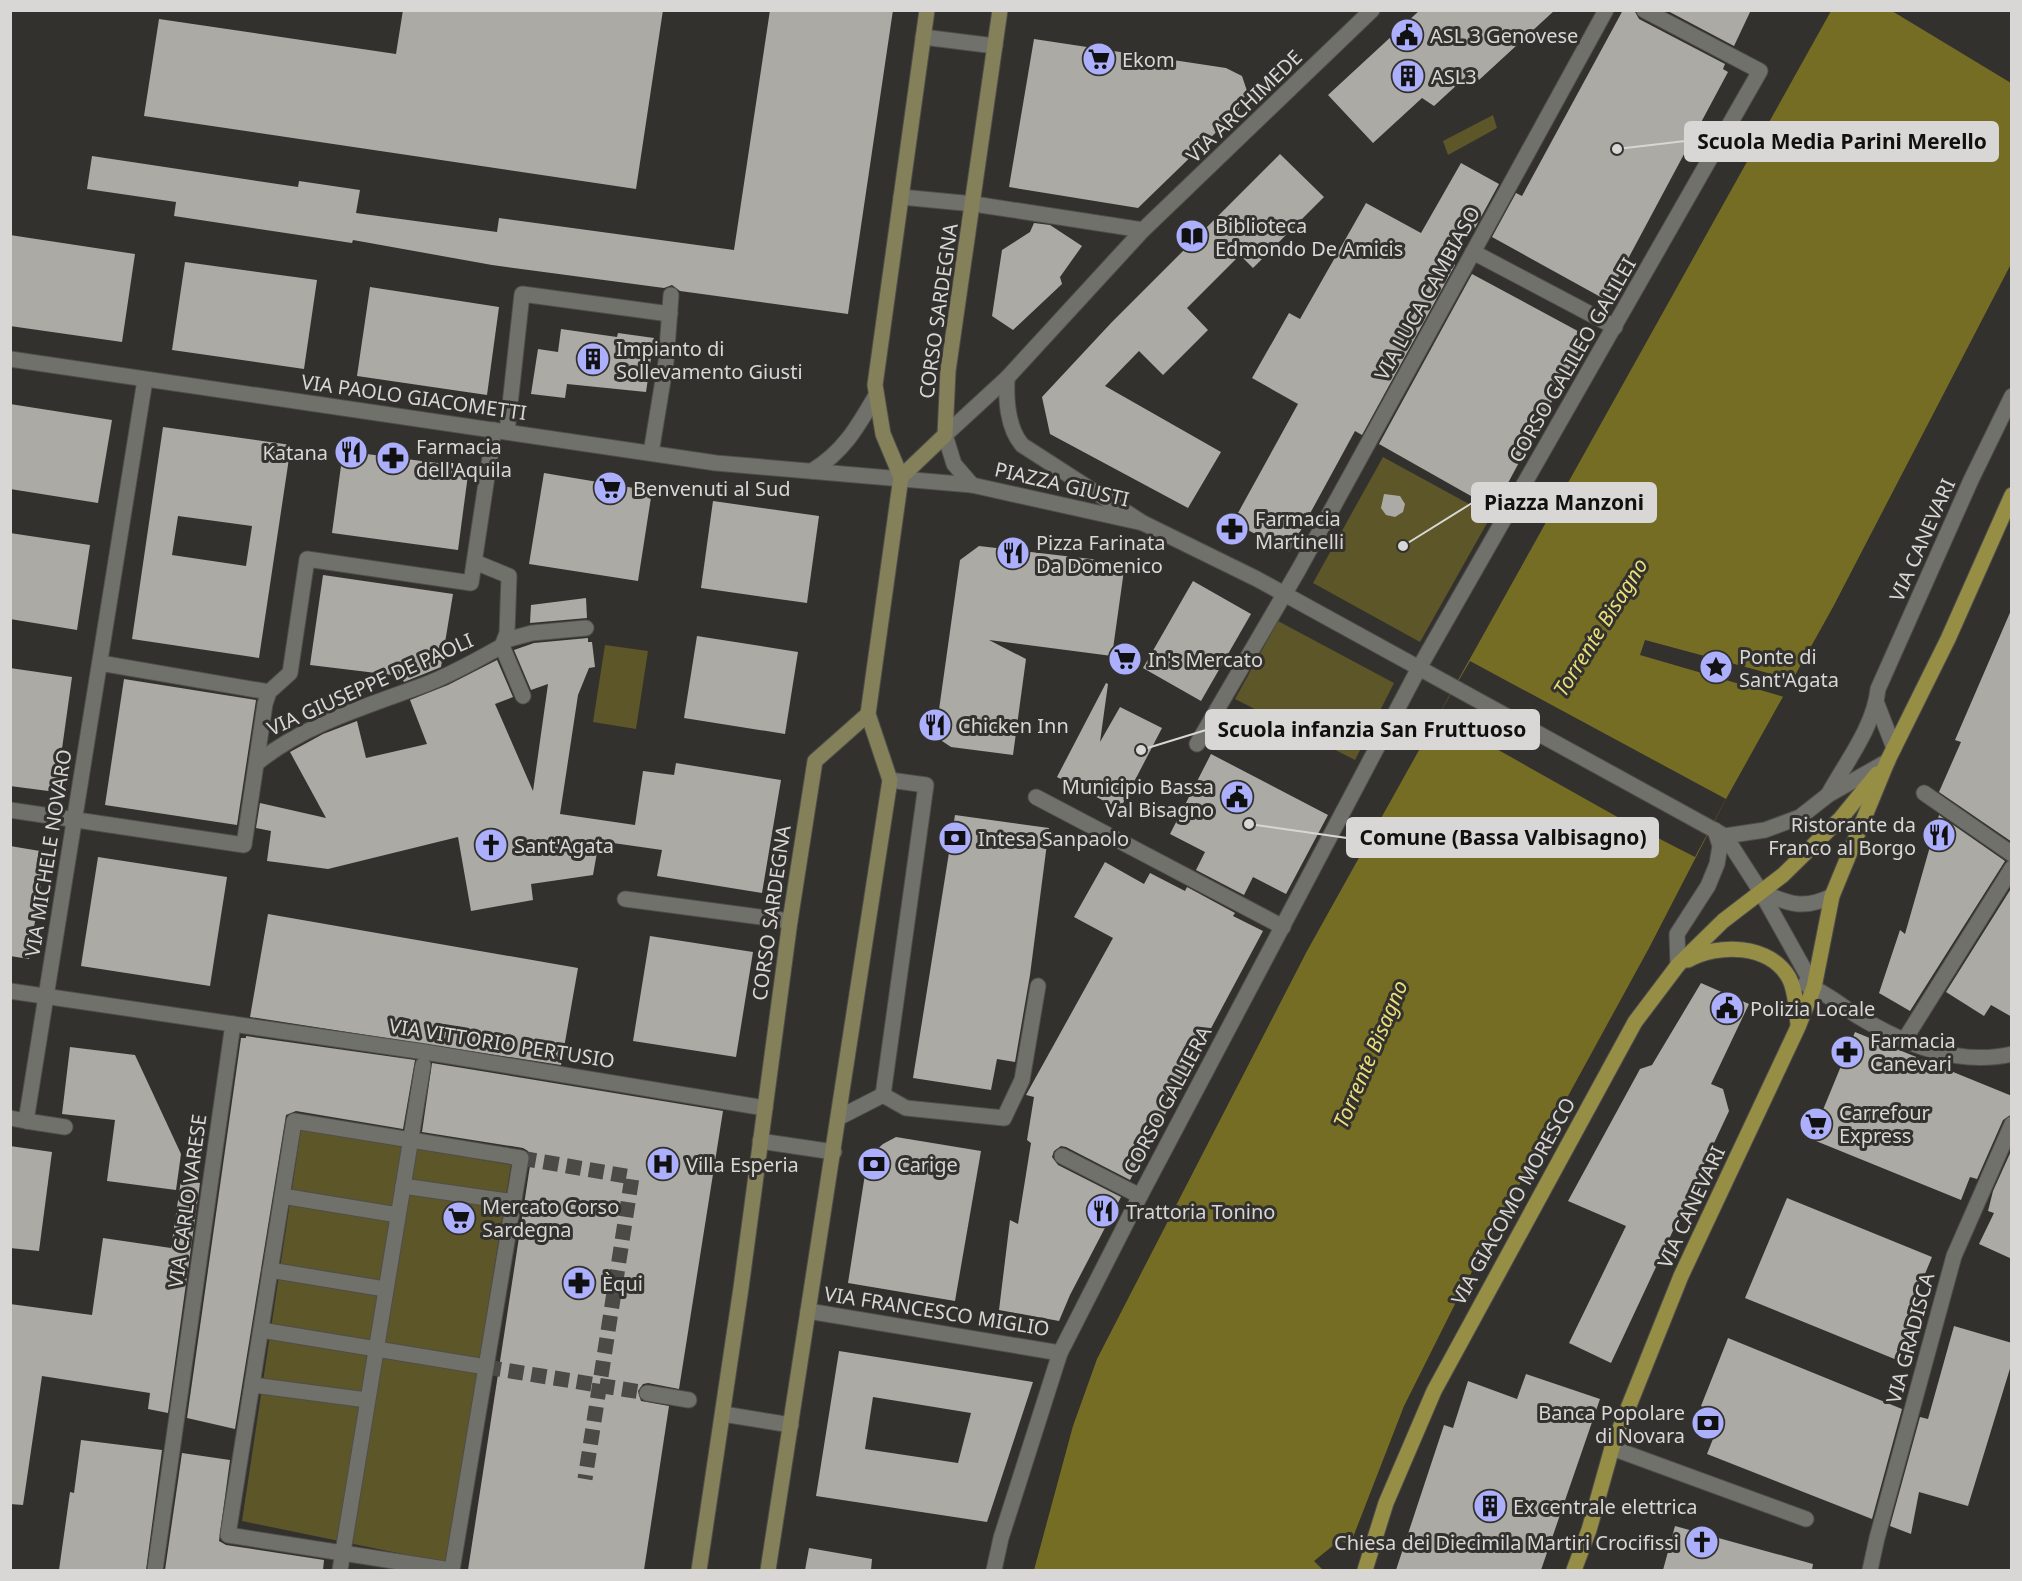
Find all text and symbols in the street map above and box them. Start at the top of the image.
public building icon: ASL 3 Genovese [1389,17,1425,53]
place label: ASL 3 Genovese [1430,22,1578,49]
supermarket icon: Ekom [1081,41,1117,77]
street label: VIA ARCHIMEDE [1180,44,1308,168]
place label: Ekom [1122,46,1175,73]
building icon: ASL3 [1390,58,1426,94]
place label: ASL3 [1431,63,1477,90]
callout: Scuola Media Parini Merello [1685,122,1998,161]
text: Scuola Media Parini Merello [1697,127,1987,155]
street label: VIA LUCA CAMBIASO [1368,201,1486,385]
place label: Biblioteca Edmondo De Amicis [1215,212,1403,262]
library icon: Biblioteca Edmondo De Amicis [1174,218,1210,254]
street label: CORSO SARDEGNA [912,221,964,400]
street label: CORSO GALILEO GALILEI [1502,253,1642,467]
place label: Impianto di Sollevamento Giusti [616,335,803,385]
building icon: Impianto di Sollevamento Giusti [575,341,611,377]
street label: VIA PAOLO GIACOMETTI [300,368,528,426]
place label: Farmacia dell'Aquila [416,433,512,483]
restaurant icon: Katana [333,434,369,470]
place label: Katana [262,439,328,466]
pharmacy icon: Farmacia dell'Aquila [375,440,411,476]
street label: PIAZZA GIUSTI [992,455,1132,513]
supermarket icon: Benvenuti al Sud [592,470,628,506]
street label: VIA CANEVARI [1883,474,1961,606]
place label: Benvenuti al Sud [633,475,791,502]
callout: Piazza Manzoni [1472,483,1656,522]
text: Piazza Manzoni [1484,488,1644,516]
place label: Farmacia Martinelli [1255,505,1344,555]
pharmacy icon: Farmacia Martinelli [1214,511,1250,547]
place label: Pizza Farinata Da Domenico [1036,529,1166,579]
restaurant icon: Pizza Farinata Da Domenico [995,535,1031,571]
water label: Torrente Bisagno [1546,553,1654,701]
street label: VIA GIUSEPPE DE PAOLI [263,626,477,742]
supermarket icon: In's Mercato [1107,641,1143,677]
place label: Ponte di Sant'Agata [1739,643,1839,693]
place label: In's Mercato [1148,646,1263,673]
place icon: Ponte di Sant'Agata [1698,649,1734,685]
restaurant icon: Chicken Inn [917,707,953,743]
callout: Scuola infanzia San Fruttuoso [1206,710,1539,749]
place label: Chicken Inn [958,712,1069,739]
text: Scuola infanzia San Fruttuoso [1218,715,1526,743]
street label: VIA MICHELE NOVARO [18,747,78,959]
place label: Municipio Bassa Val Bisagno [1062,773,1214,823]
public building icon: Municipio Bassa Val Bisagno [1219,779,1255,815]
place label: Ristorante da Franco al Borgo [1768,811,1916,861]
restaurant icon: Ristorante da Franco al Borgo [1921,817,1957,853]
callout: Comune (Bassa Valbisagno) [1347,818,1658,857]
bank icon: Intesa Sanpaolo [937,820,973,856]
street label: CORSO SARDEGNA [745,823,797,1002]
text: Comune (Bassa Valbisagno) [1359,823,1647,851]
place label: Intesa Sanpaolo [978,825,1129,852]
church icon: Sant'Agata [473,827,509,863]
place label: Sant'Agata [514,832,614,859]
water label: Torrente Bisagno [1326,976,1414,1132]
public building icon: Polizia Locale [1709,990,1745,1026]
place label: Polizia Locale [1750,995,1875,1022]
street label: VIA VITTORIO PERTUSIO [387,1012,617,1074]
street label: CORSO GALLIERA [1117,1021,1217,1179]
place label: Farmacia Canevari [1870,1027,1956,1077]
pharmacy icon: Farmacia Canevari [1829,1034,1865,1070]
street label: VIA GIACOMO MORESCO [1445,1092,1581,1310]
place label: Carrefour Express [1839,1099,1930,1149]
supermarket icon: Carrefour Express [1798,1106,1834,1142]
street label: VIA CARLO VARESE [161,1112,213,1290]
street label: VIA CANEVARI [1651,1142,1731,1272]
hospital icon: Villa Esperia [645,1146,681,1182]
bank icon: Carige [856,1146,892,1182]
place label: Villa Esperia [686,1151,799,1178]
place label: Carige [897,1151,958,1178]
place label: Mercato Corso Sardegna [482,1193,619,1243]
restaurant icon: Trattoria Tonino [1085,1193,1121,1229]
place label: Trattoria Tonino [1126,1198,1275,1225]
supermarket icon: Mercato Corso Sardegna [441,1200,477,1236]
pharmacy icon: Èqui [561,1265,597,1301]
street label: VIA GRADISCA [1880,1269,1940,1406]
place label: Èqui [602,1270,643,1297]
street label: VIA FRANCESCO MIGLIO [822,1280,1052,1342]
place label: Banca Popolare di Novara [1538,1399,1685,1449]
bank icon: Banca Popolare di Novara [1690,1405,1726,1441]
building icon: Ex centrale elettrica [1472,1488,1508,1524]
place label: Ex centrale elettrica [1513,1493,1697,1520]
church icon: Chiesa dei Diecimila Martiri Crocifissi [1684,1524,1720,1560]
place label: Chiesa dei Diecimila Martiri Crocifissi [1334,1529,1679,1556]

